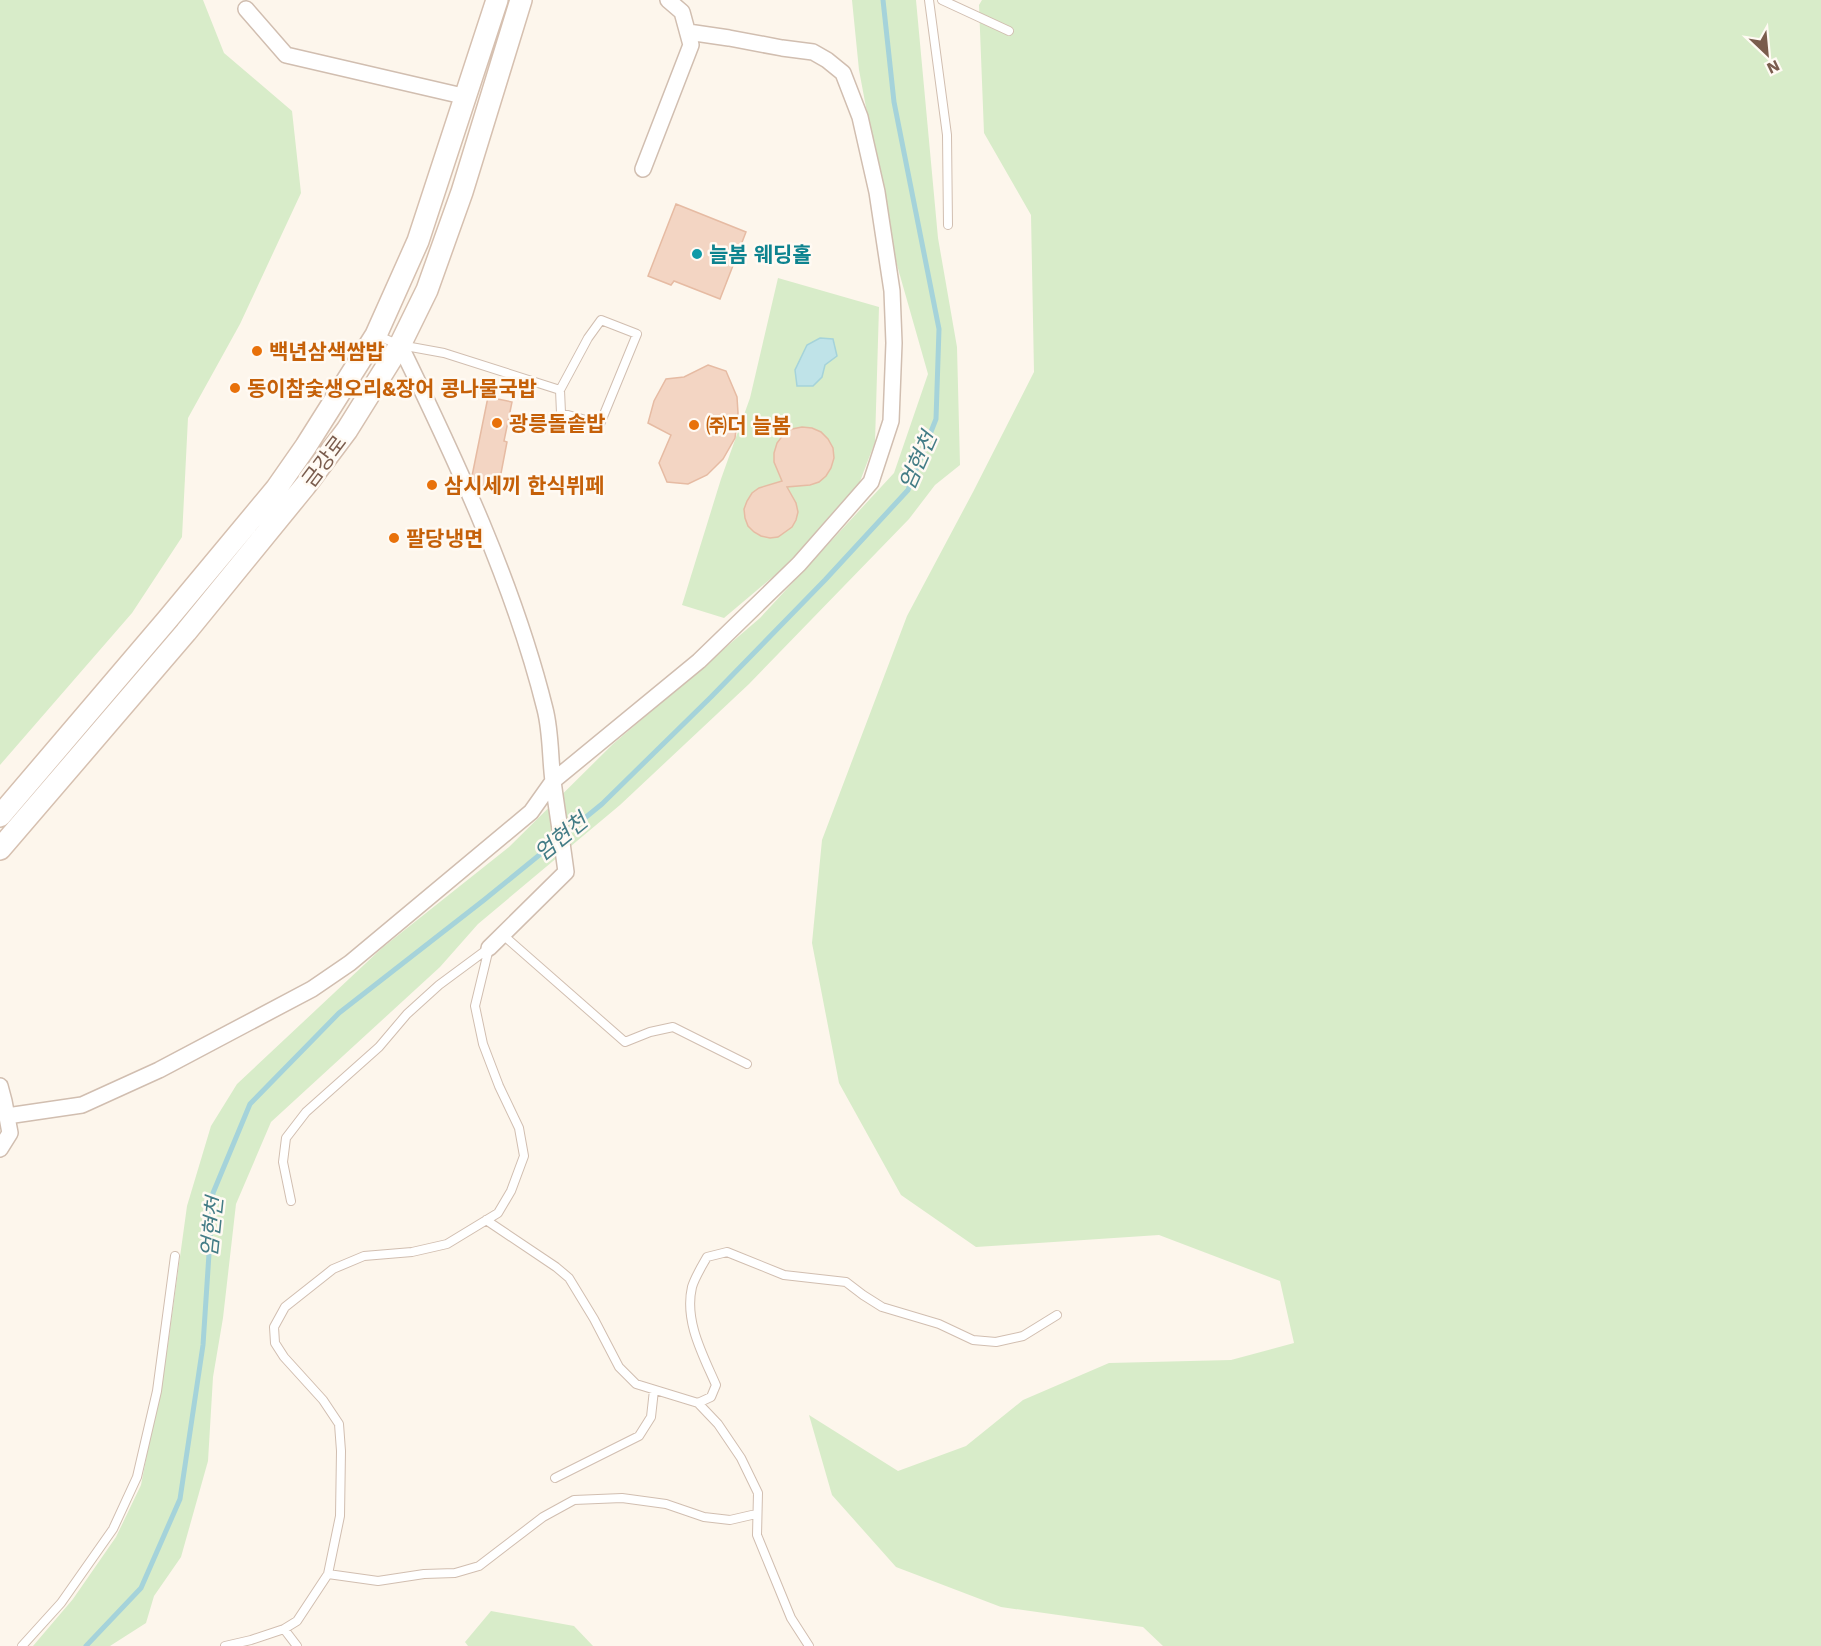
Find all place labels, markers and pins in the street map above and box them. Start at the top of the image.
place label: 늘봄 웨딩홀 [709,242,812,267]
marker: 늘봄 웨딩홀 [690,247,704,261]
place label: 백년삼색쌈밥 [269,339,385,364]
marker: 백년삼색쌈밥 [250,344,264,358]
place label: 동이참숯생오리&장어 콩나물국밥 [247,376,537,401]
marker: 동이참숯생오리&장어 콩나물국밥 [228,381,242,395]
place label: 광릉돌솥밥 [509,411,606,436]
place label: ㈜더 늘봄 [706,413,791,438]
marker: 광릉돌솥밥 [490,416,504,430]
marker: ㈜더 늘봄 [687,418,701,432]
place label: 삼시세끼 한식뷔페 [444,473,605,498]
marker: 삼시세끼 한식뷔페 [425,478,439,492]
place label: 팔당냉면 [406,526,483,551]
marker: 팔당냉면 [387,531,401,545]

